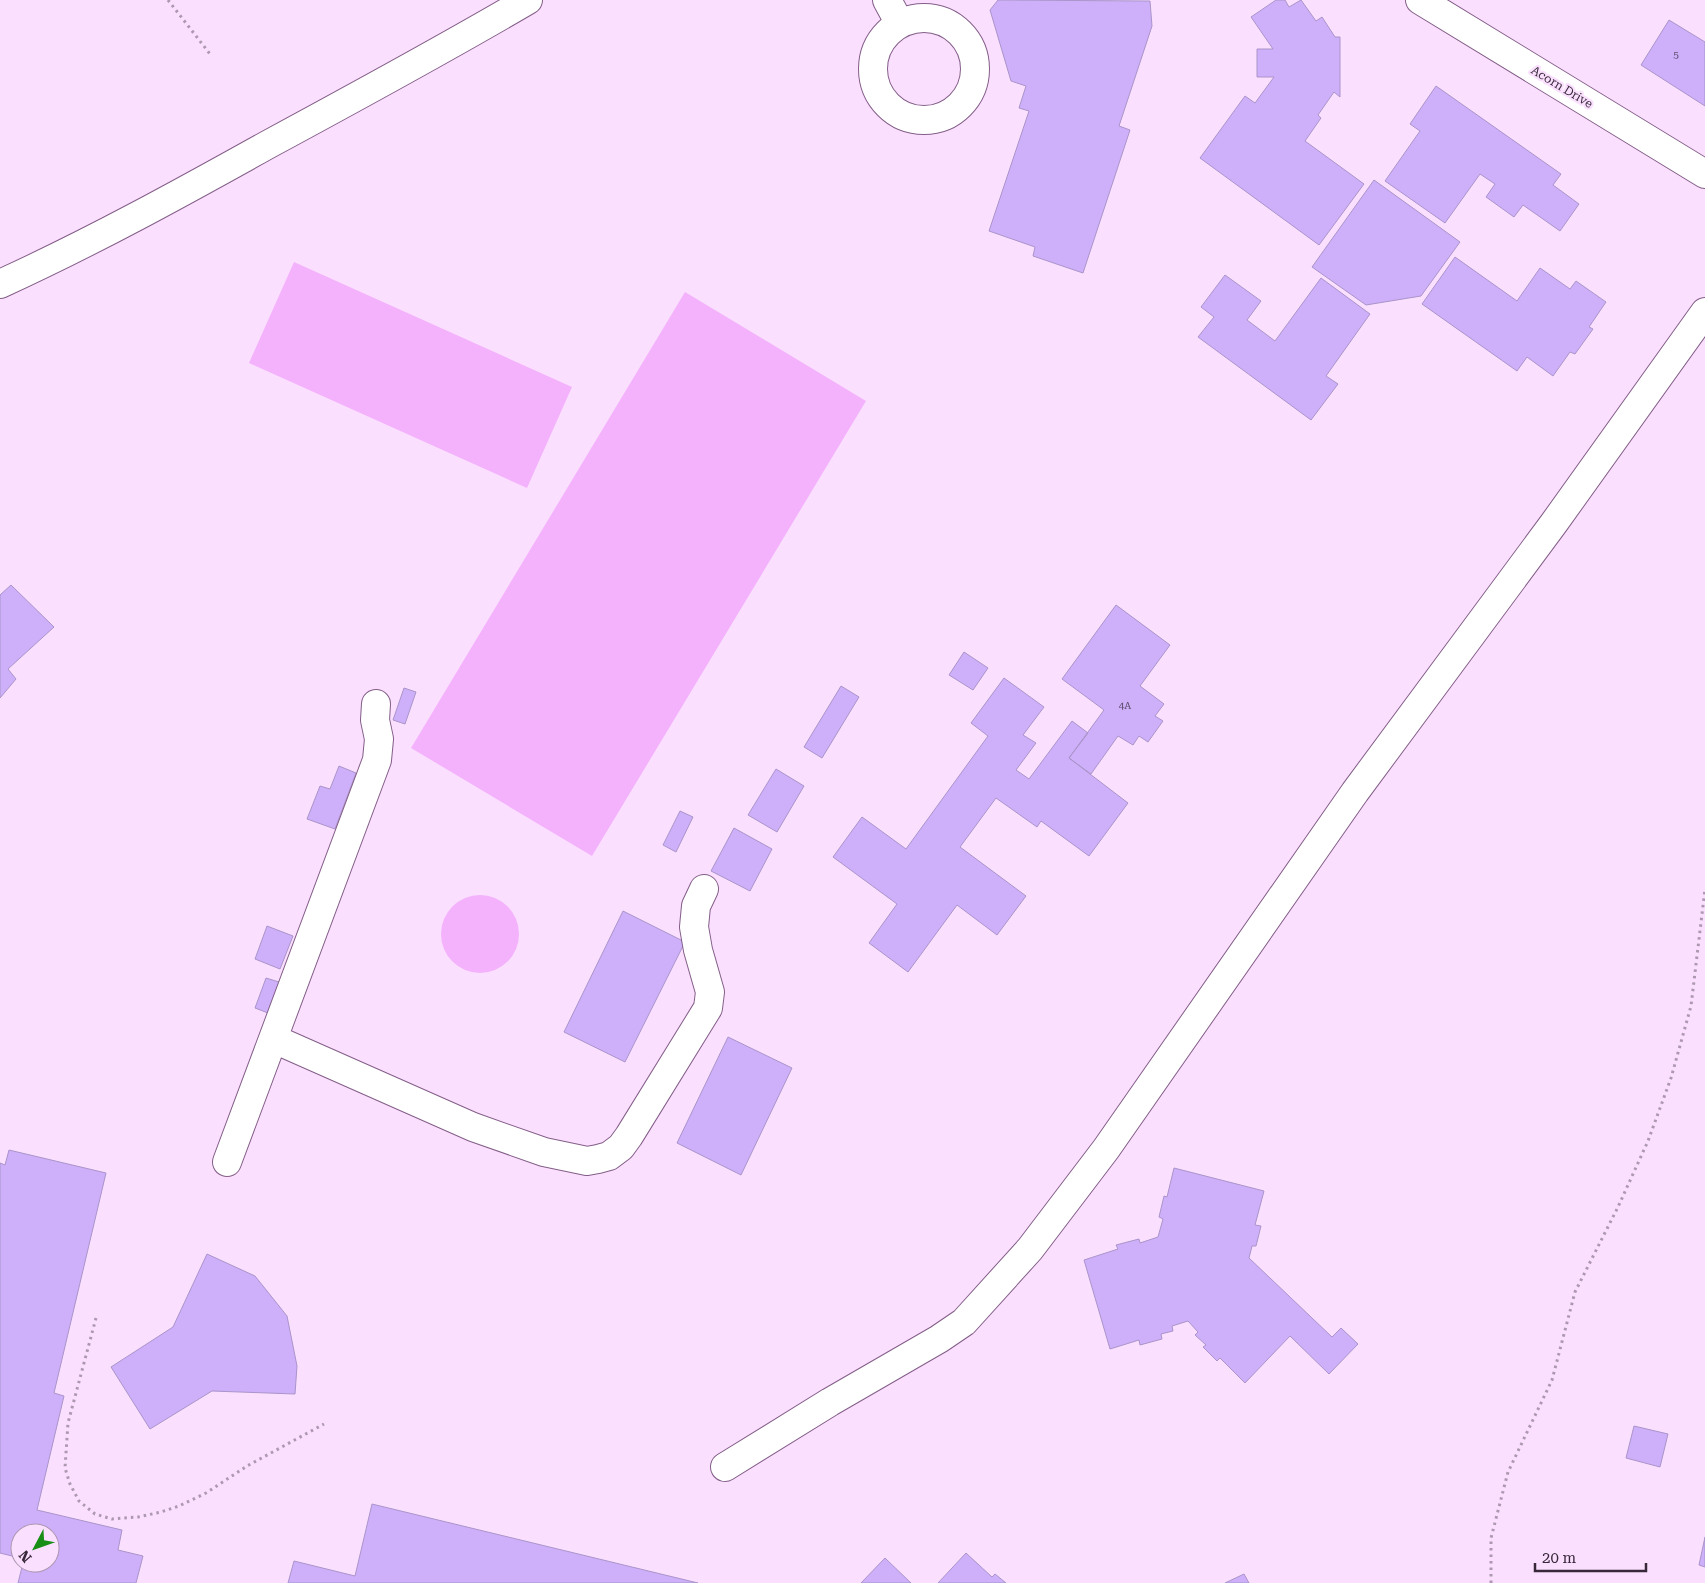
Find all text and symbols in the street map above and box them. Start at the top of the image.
house number: 5 [1673,49,1679,60]
street label: Acorn Drive [1529,63,1596,111]
house number: 4A [1119,700,1131,711]
north arrow [10,1523,60,1573]
scale bar [1535,1540,1646,1572]
text: N [15,1547,35,1566]
text: 20 m [1542,1549,1577,1567]

